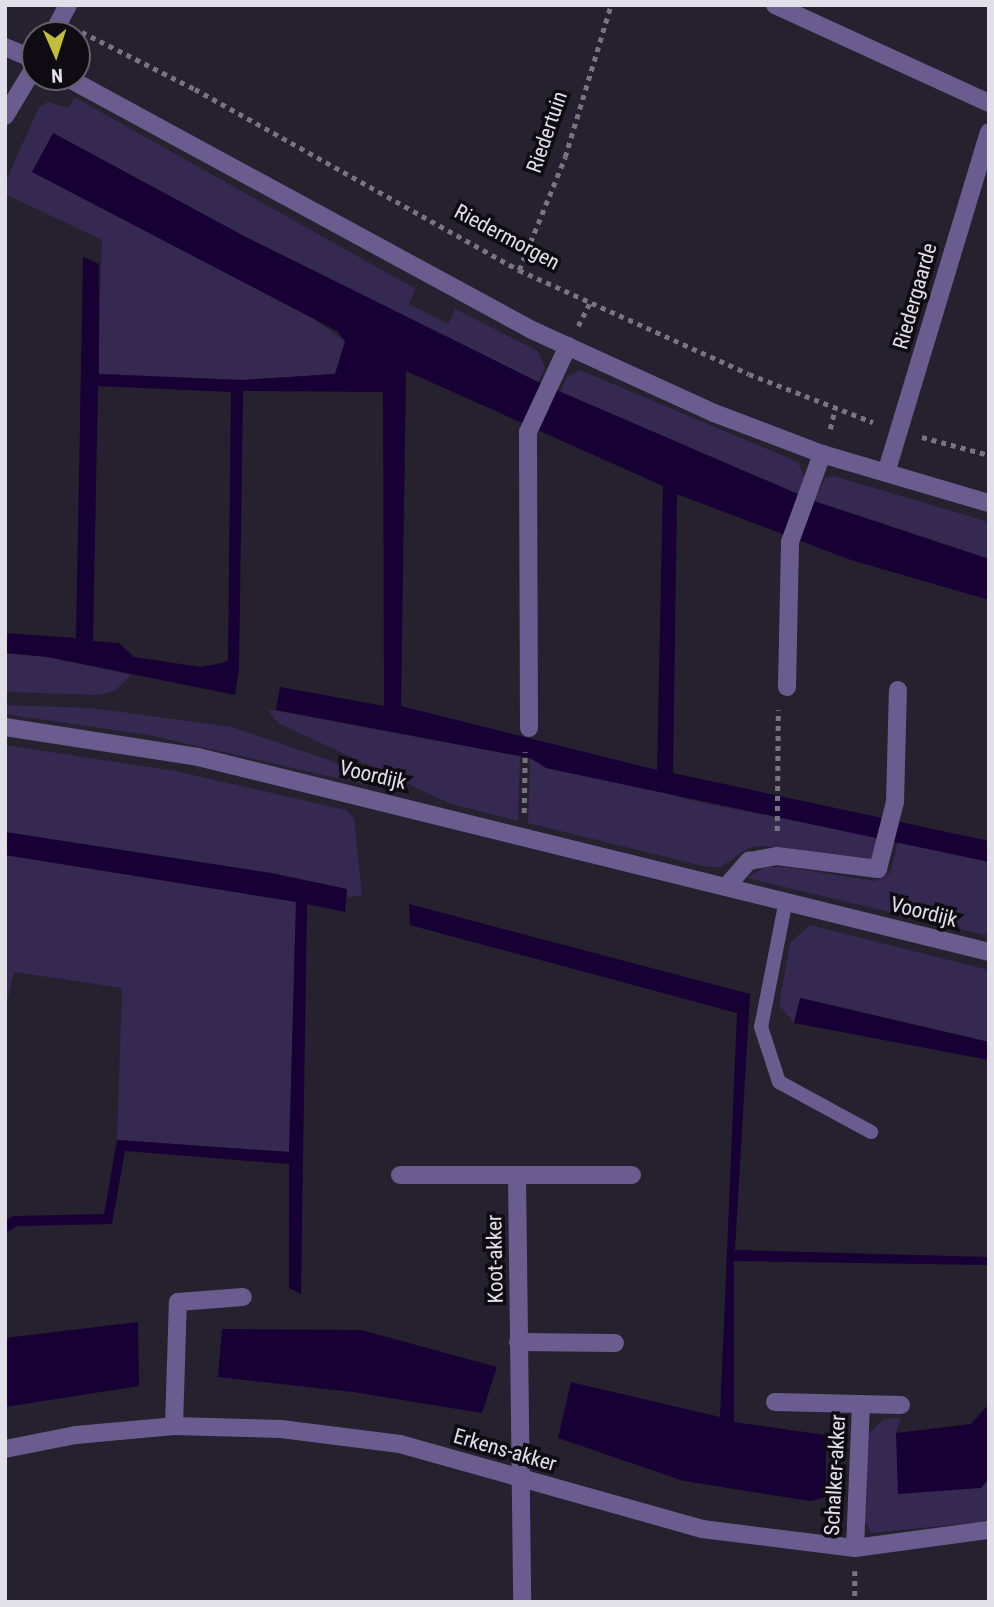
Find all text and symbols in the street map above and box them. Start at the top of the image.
north arrow [21,21,91,91]
text: N [51,64,63,87]
street label: Riedertuin [521,88,573,176]
street label: Riedermorgen [450,199,564,275]
street label: Riedergaarde [888,240,942,352]
street label: Voordijk [337,755,409,795]
street label: Voordijk [888,892,960,932]
street label: Koot-akker [482,1214,508,1304]
street label: Schalker-akker [819,1414,851,1536]
street label: Erkens-akker [451,1423,559,1477]

